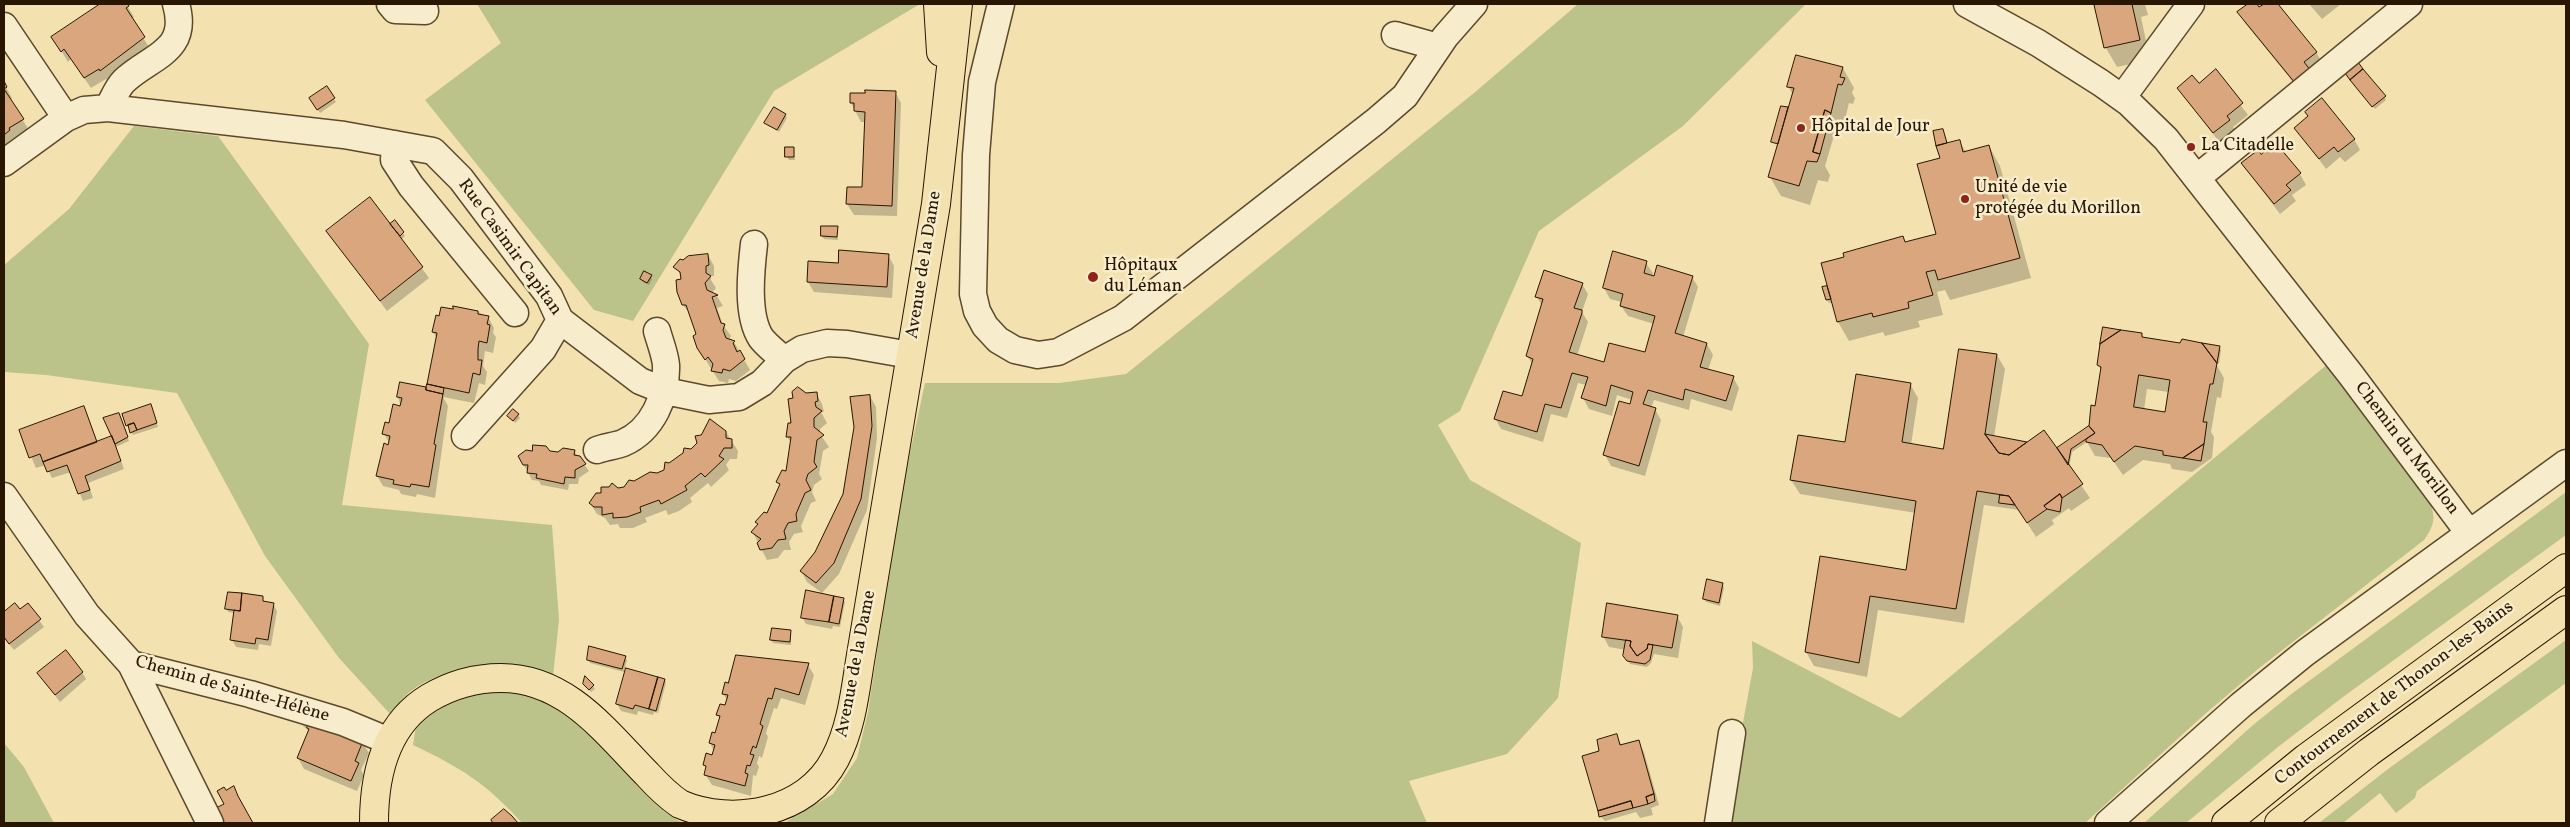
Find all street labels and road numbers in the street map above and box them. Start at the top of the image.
street label: Rue Casimir Capitan [452,176,566,320]
street label: Avenue de la Dame [903,190,947,340]
street label: Chemin du Morillon [2349,378,2463,520]
street label: Avenue de la Dame [832,589,882,739]
street label: Contournement de Thonon-les-Bains [2271,597,2519,791]
street label: Chemin de Sainte-Hélène [132,652,332,728]

